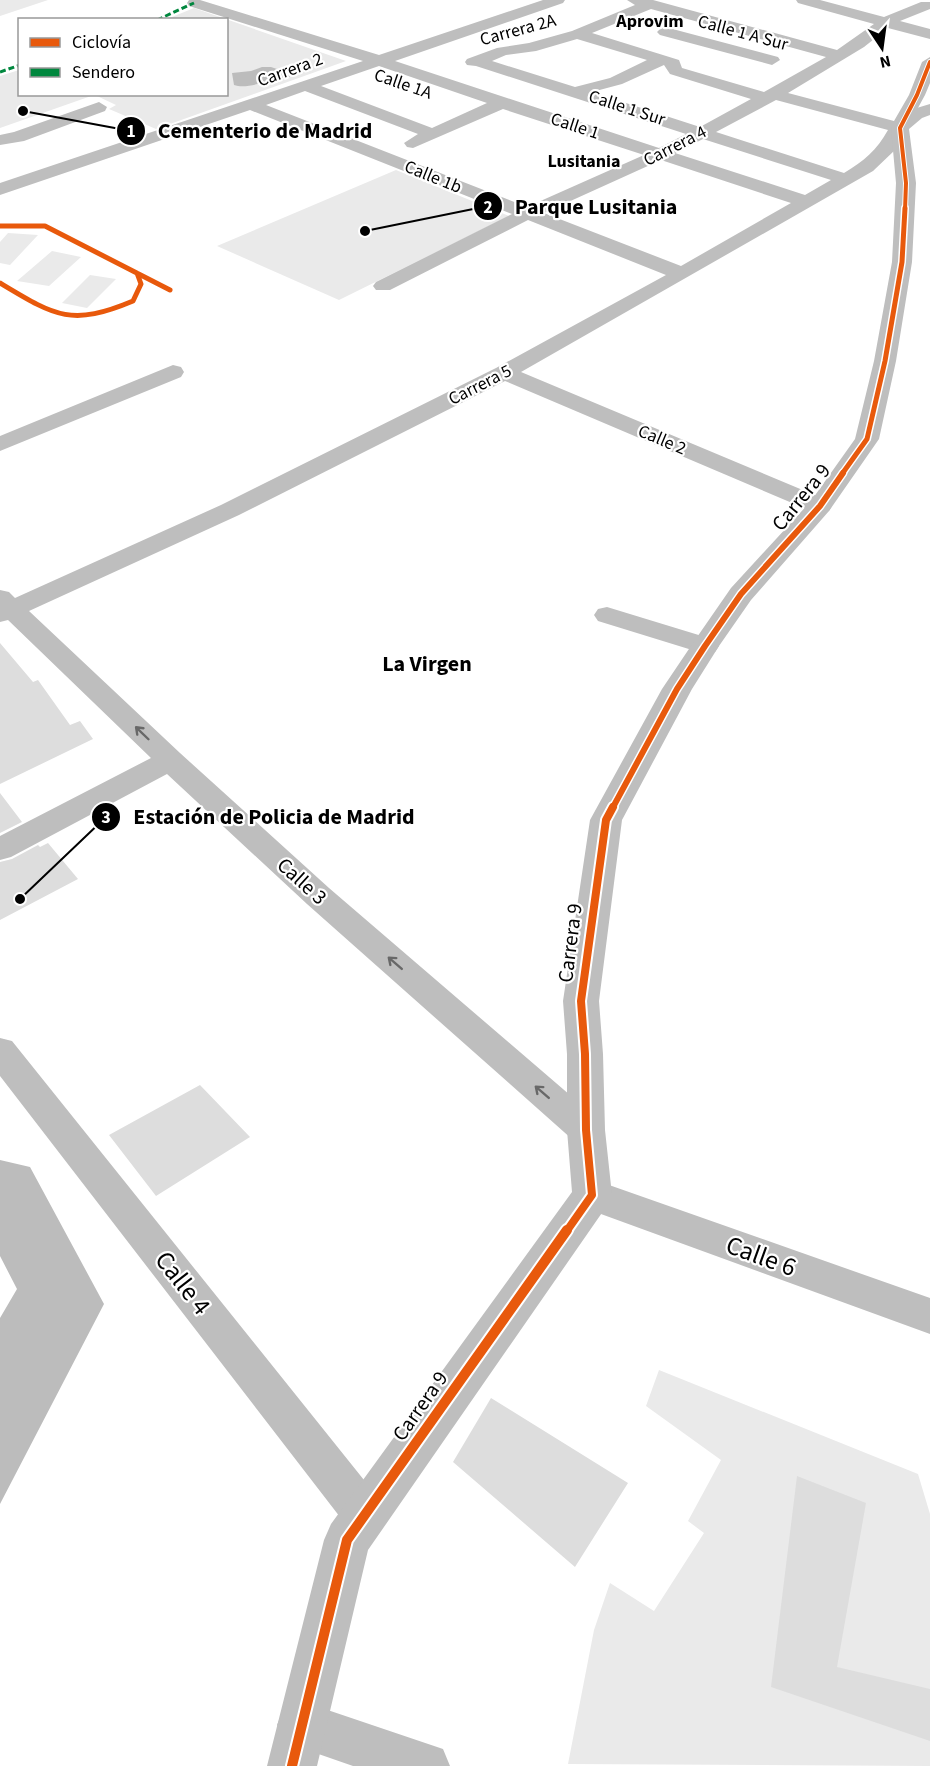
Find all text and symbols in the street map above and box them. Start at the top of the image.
street label: Carrera 2A [477,8,559,52]
district label: Aprovim [615,9,684,34]
street label: Calle 1 A Sur [695,9,792,57]
legend [18,18,228,96]
north arrow [852,18,912,78]
text: Ciclovía [72,30,131,55]
street label: Carrera 2 [254,47,326,93]
text: N [877,50,893,74]
text: Sendero [72,60,135,85]
street label: Calle 1A [371,62,436,106]
street label: Calle 1 Sur [585,84,669,132]
street label: Calle 1 [547,106,603,146]
callout: Cementerio de Madrid [116,111,384,151]
text: Cementerio de Madrid [158,115,372,147]
text: 1 [126,119,136,144]
street label: Carrera 4 [639,119,711,173]
district label: Lusitania [547,149,621,174]
street label: Calle 1b [401,154,466,200]
callout: Parque Lusitania [473,186,689,226]
text: Parque Lusitania [515,191,677,223]
text: 2 [483,195,493,220]
street label: Carrera 5 [444,358,516,412]
street label: Calle 2 [634,419,690,461]
street label: Carrera 9 [764,457,838,537]
district label: La Virgen [382,648,472,680]
one-way arrow [134,726,149,741]
callout: Estación de Policia de Madrid [91,797,426,837]
text: Estación de Policia de Madrid [133,801,415,833]
text: 3 [101,805,111,830]
street label: Calle 3 [270,850,334,912]
street label: Carrera 9 [550,902,590,984]
one-way arrow [388,956,403,970]
one-way arrow [534,1085,550,1098]
street label: Calle 6 [721,1226,801,1286]
street label: Calle 4 [146,1243,220,1323]
street label: Carrera 9 [385,1365,455,1447]

